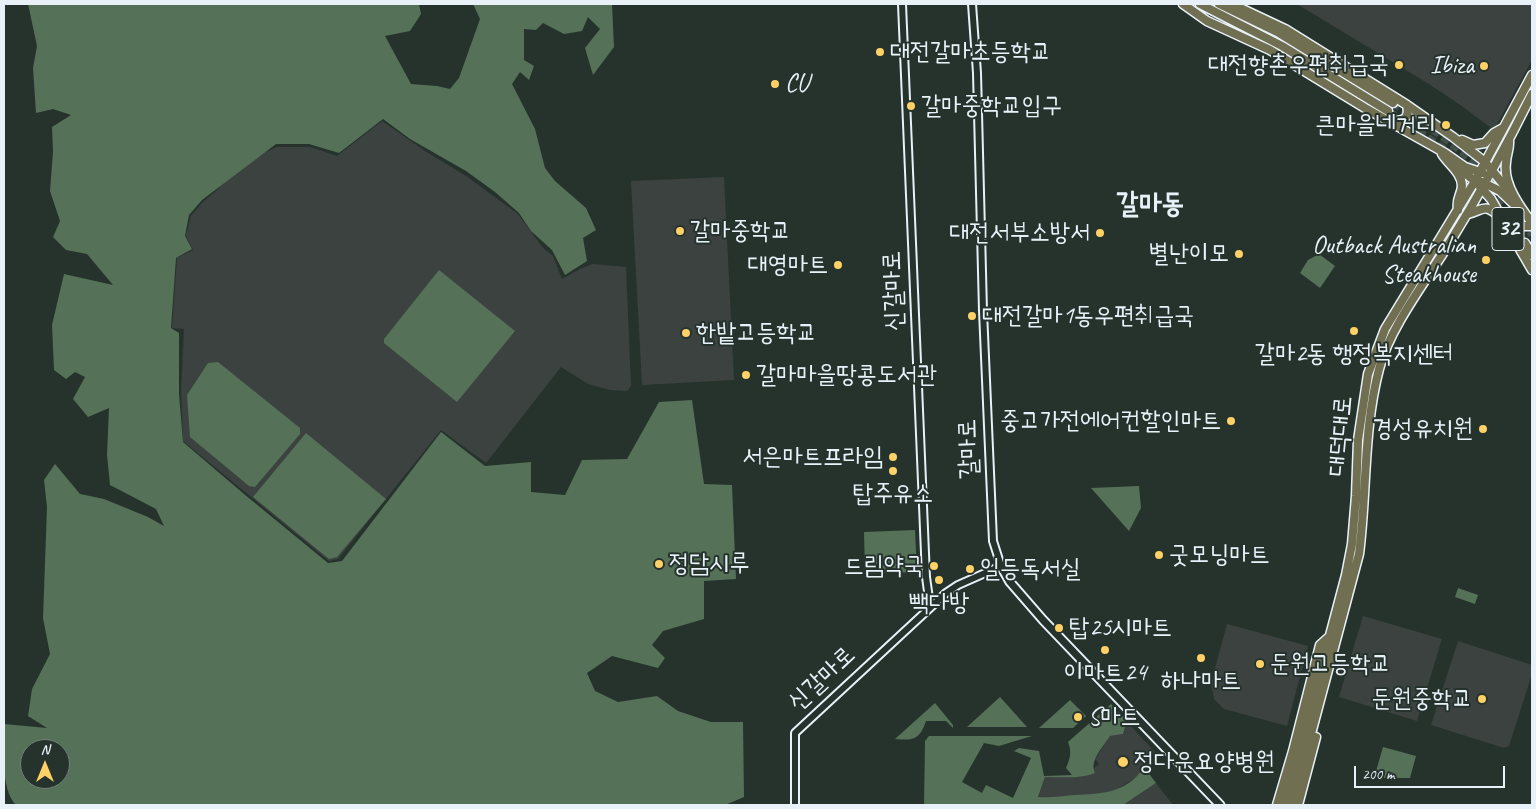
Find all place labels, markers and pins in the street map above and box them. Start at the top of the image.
place label: 대전갈마초등학교 [890,37,1051,67]
marker: 대전갈마초등학교 [874,46,886,58]
place label: 대전향촌우편취급국 [1208,50,1389,80]
place label: Ibiza [1430,51,1474,81]
marker: 대전향촌우편취급국 [1393,59,1405,71]
marker: Ibiza [1478,60,1490,72]
place label: CU [785,69,809,99]
marker: CU [769,78,781,90]
place label: 갈마중학교입구 [921,91,1062,121]
marker: 갈마중학교입구 [905,100,917,112]
place label: 큰마을네거리 [1315,110,1436,140]
marker: 큰마을네거리 [1440,119,1452,131]
place label: 갈마중학교 [690,216,791,246]
place label: 대전서부소방서 [949,218,1090,248]
marker: 갈마중학교 [674,225,686,237]
marker: 대전서부소방서 [1094,227,1106,239]
place label: Outback Australian Steakhouse [1312,231,1476,290]
place label: 별난이모 [1149,239,1229,269]
marker: 별난이모 [1233,248,1245,260]
place label: 대영마트 [748,250,828,280]
marker: Outback Australian Steakhouse [1480,254,1492,266]
marker: 대영마트 [832,259,844,271]
place label: 대전갈마1동우편취급국 [982,301,1194,331]
marker: 대전갈마1동우편취급국 [966,310,978,322]
place label: 한밭고등학교 [696,318,817,348]
marker: 갈마2동 행정복지센터 [1348,325,1360,337]
marker: 한밭고등학교 [680,327,692,339]
place label: 갈마2동 행정복지센터 [1255,339,1453,369]
place label: 갈마마을땅콩도서관 [756,360,937,390]
marker: 갈마마을땅콩도서관 [740,369,752,381]
place label: 중고가전에어컨할인마트 [1000,406,1221,436]
place label: 경성유치원 [1372,414,1473,444]
marker: 중고가전에어컨할인마트 [1225,415,1237,427]
marker: 경성유치원 [1477,423,1489,435]
place label: 서은마트프라임 [742,442,883,472]
marker: 서은마트프라임 [887,451,899,463]
marker: 탑주유소 [887,465,899,477]
place label: 탑주유소 [853,479,933,509]
place label: 굿모닝마트 [1169,540,1270,570]
place label: 정담시루 [669,549,749,579]
marker: 굿모닝마트 [1153,549,1165,561]
place label: 드림약국 [844,551,924,581]
place label: 일등독서실 [980,554,1081,584]
marker: 정담시루 [653,558,665,570]
marker: 드림약국 [928,560,940,572]
marker: 일등독서실 [964,563,976,575]
marker: 빽다방 [933,574,945,586]
place label: 빽다방 [909,588,969,618]
place label: 탑25시마트 [1069,613,1172,643]
marker: 탑25시마트 [1053,622,1065,634]
marker: 이마트24 [1099,644,1111,656]
place label: 둔원고등학교 [1270,649,1391,679]
marker: 하나마트 [1195,652,1207,664]
place label: 이마트24 [1064,658,1146,688]
marker: 둔원고등학교 [1254,658,1266,670]
place label: 하나마트 [1161,666,1241,696]
place label: 둔원중학교 [1371,684,1472,714]
marker: 둔원중학교 [1476,693,1488,705]
place label: S마트 [1088,702,1140,732]
marker: S마트 [1072,711,1084,723]
place label: 정다운요양병원 [1134,747,1275,777]
marker: 정다운요양병원 [1116,755,1130,769]

